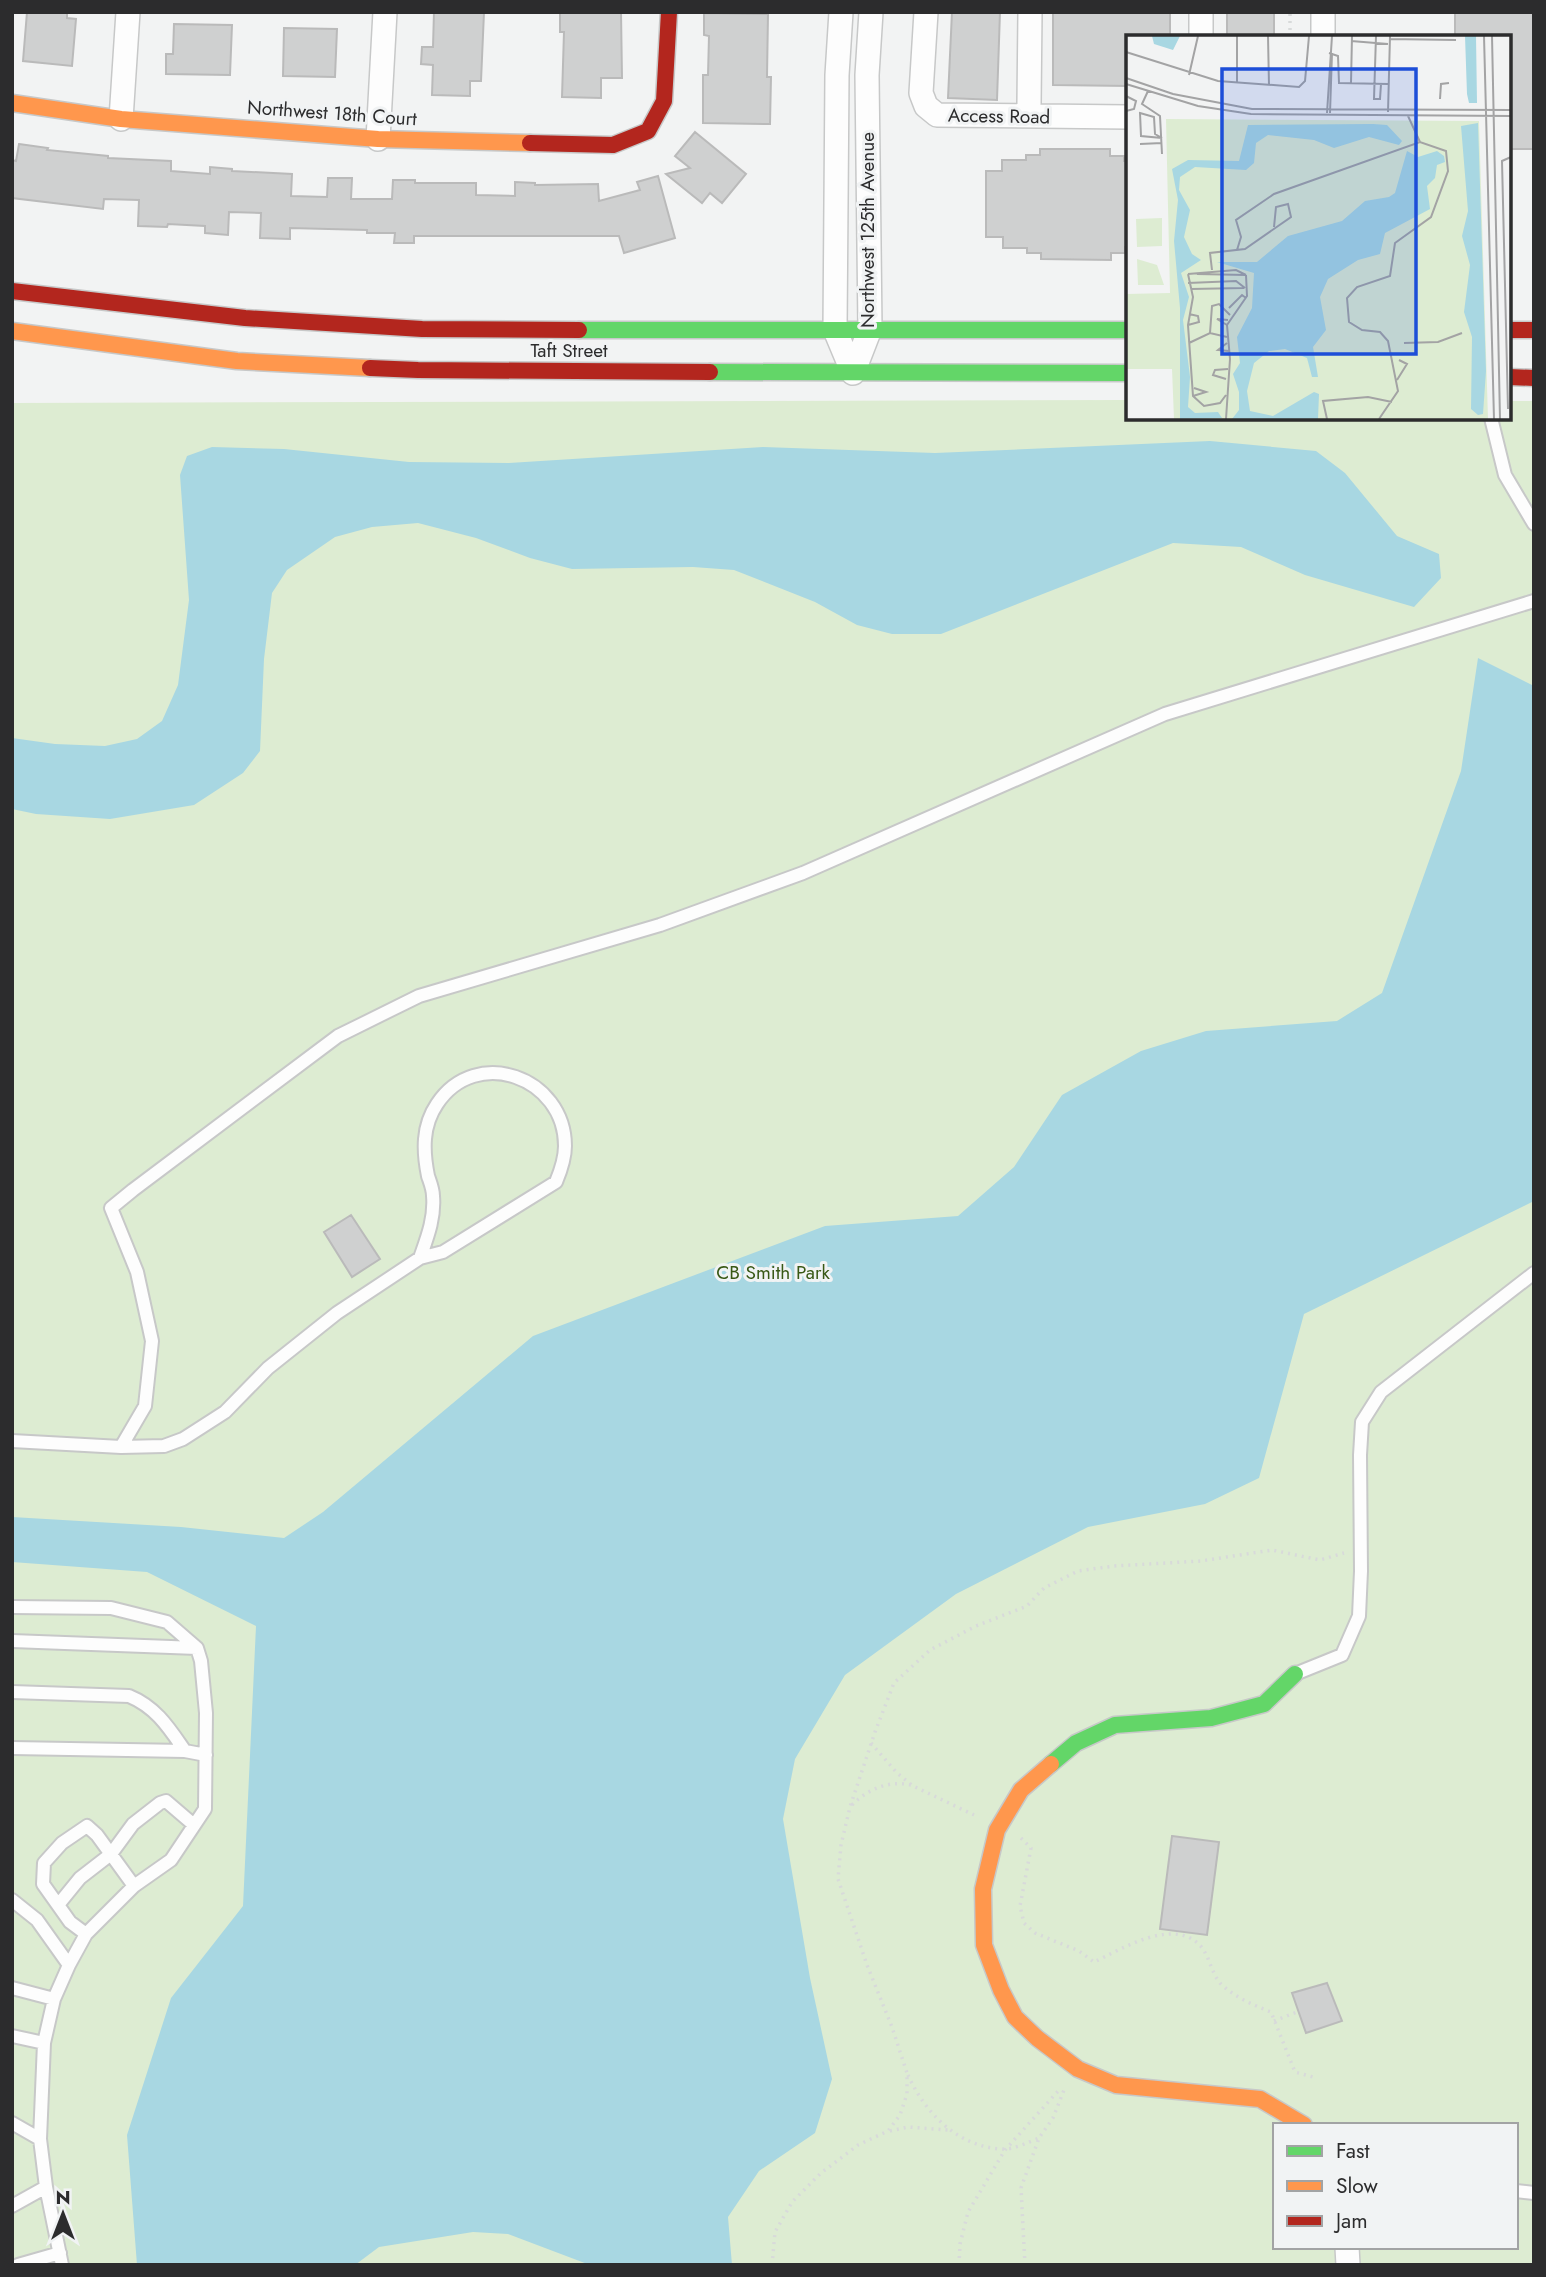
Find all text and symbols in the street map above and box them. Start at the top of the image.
inset map [1126,35,1511,420]
street label: Northwest 18th Court [246,94,418,132]
street label: Access Road [948,102,1050,130]
street label: Northwest 125th Avenue [854,132,881,328]
street label: Taft Street [530,337,608,364]
park label: CB Smith Park [716,1259,830,1286]
legend [1273,2123,1518,2249]
text: Fast [1336,2136,1369,2166]
text: Slow [1336,2171,1378,2201]
north arrow [28,2179,98,2249]
text: N [55,2184,71,2211]
text: Jam [1333,2206,1368,2236]

